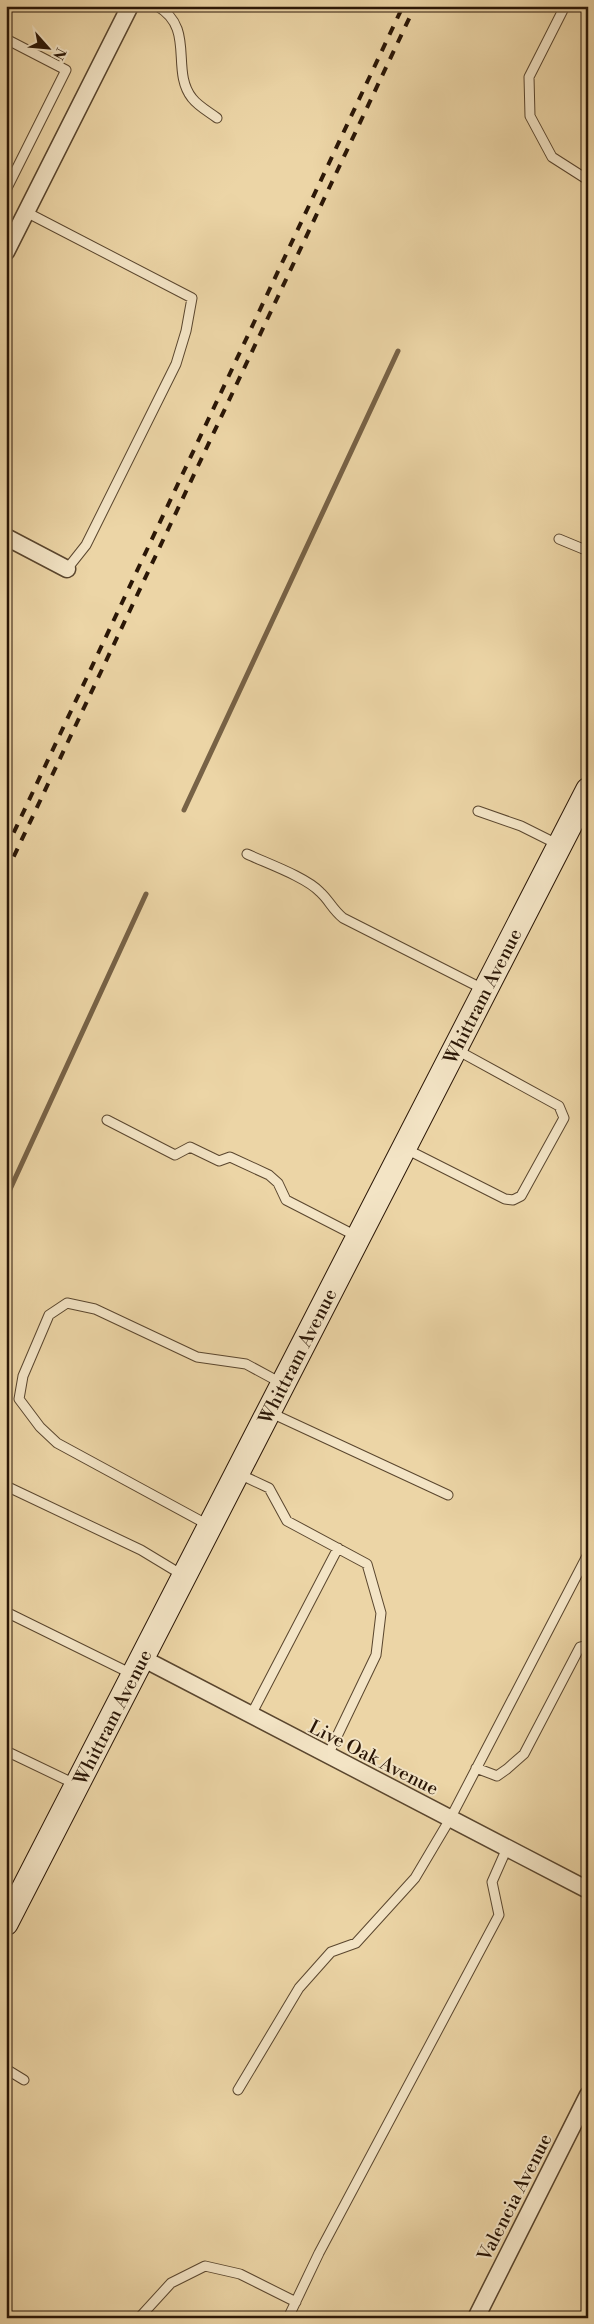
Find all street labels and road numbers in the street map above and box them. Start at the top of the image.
street label: Whittram Avenue [438,925,527,1069]
street label: Whittram Avenue [253,1285,342,1429]
street label: Whittram Avenue [68,1646,157,1790]
street label: Live Oak Avenue [305,1715,442,1801]
street label: Valencia Avenue [472,2130,557,2266]

